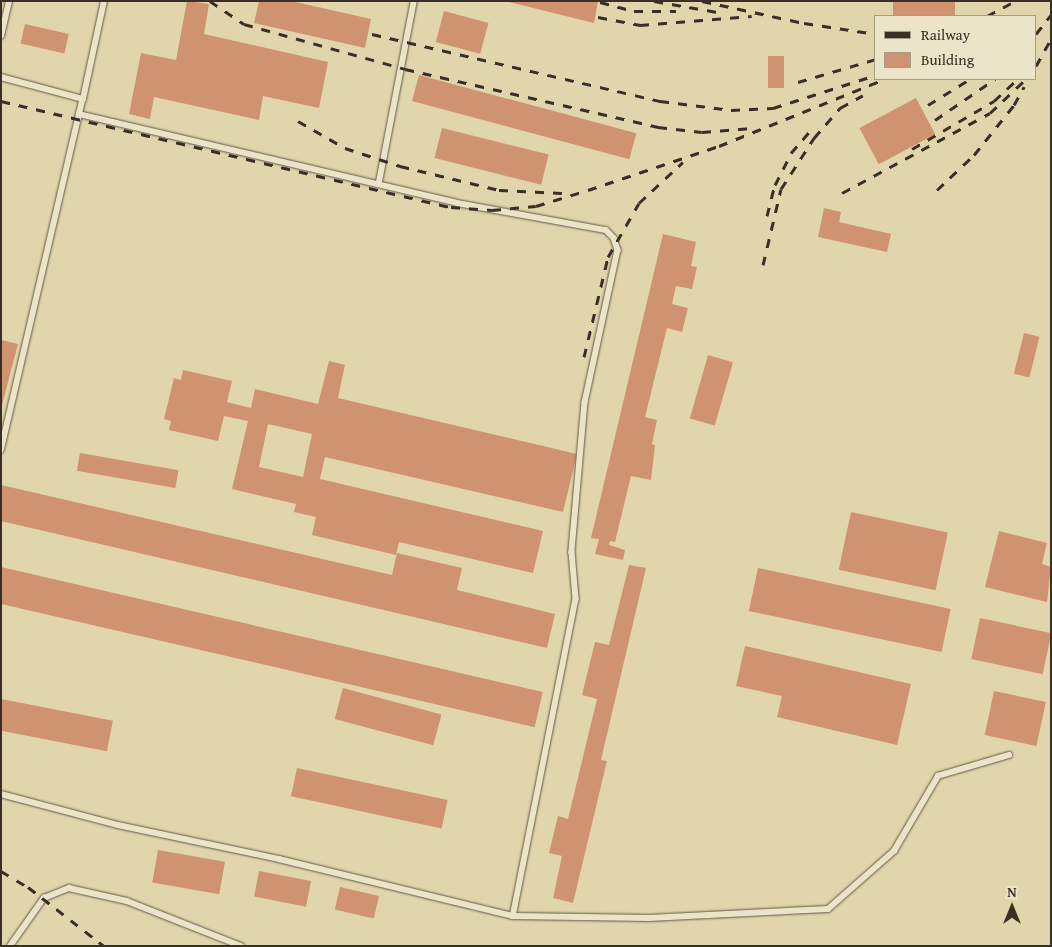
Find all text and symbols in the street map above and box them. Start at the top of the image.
legend [874,15,1037,80]
text: Railway [921,24,970,45]
text: Building [921,49,974,70]
north arrow [987,882,1037,932]
text: N [1007,882,1017,902]

